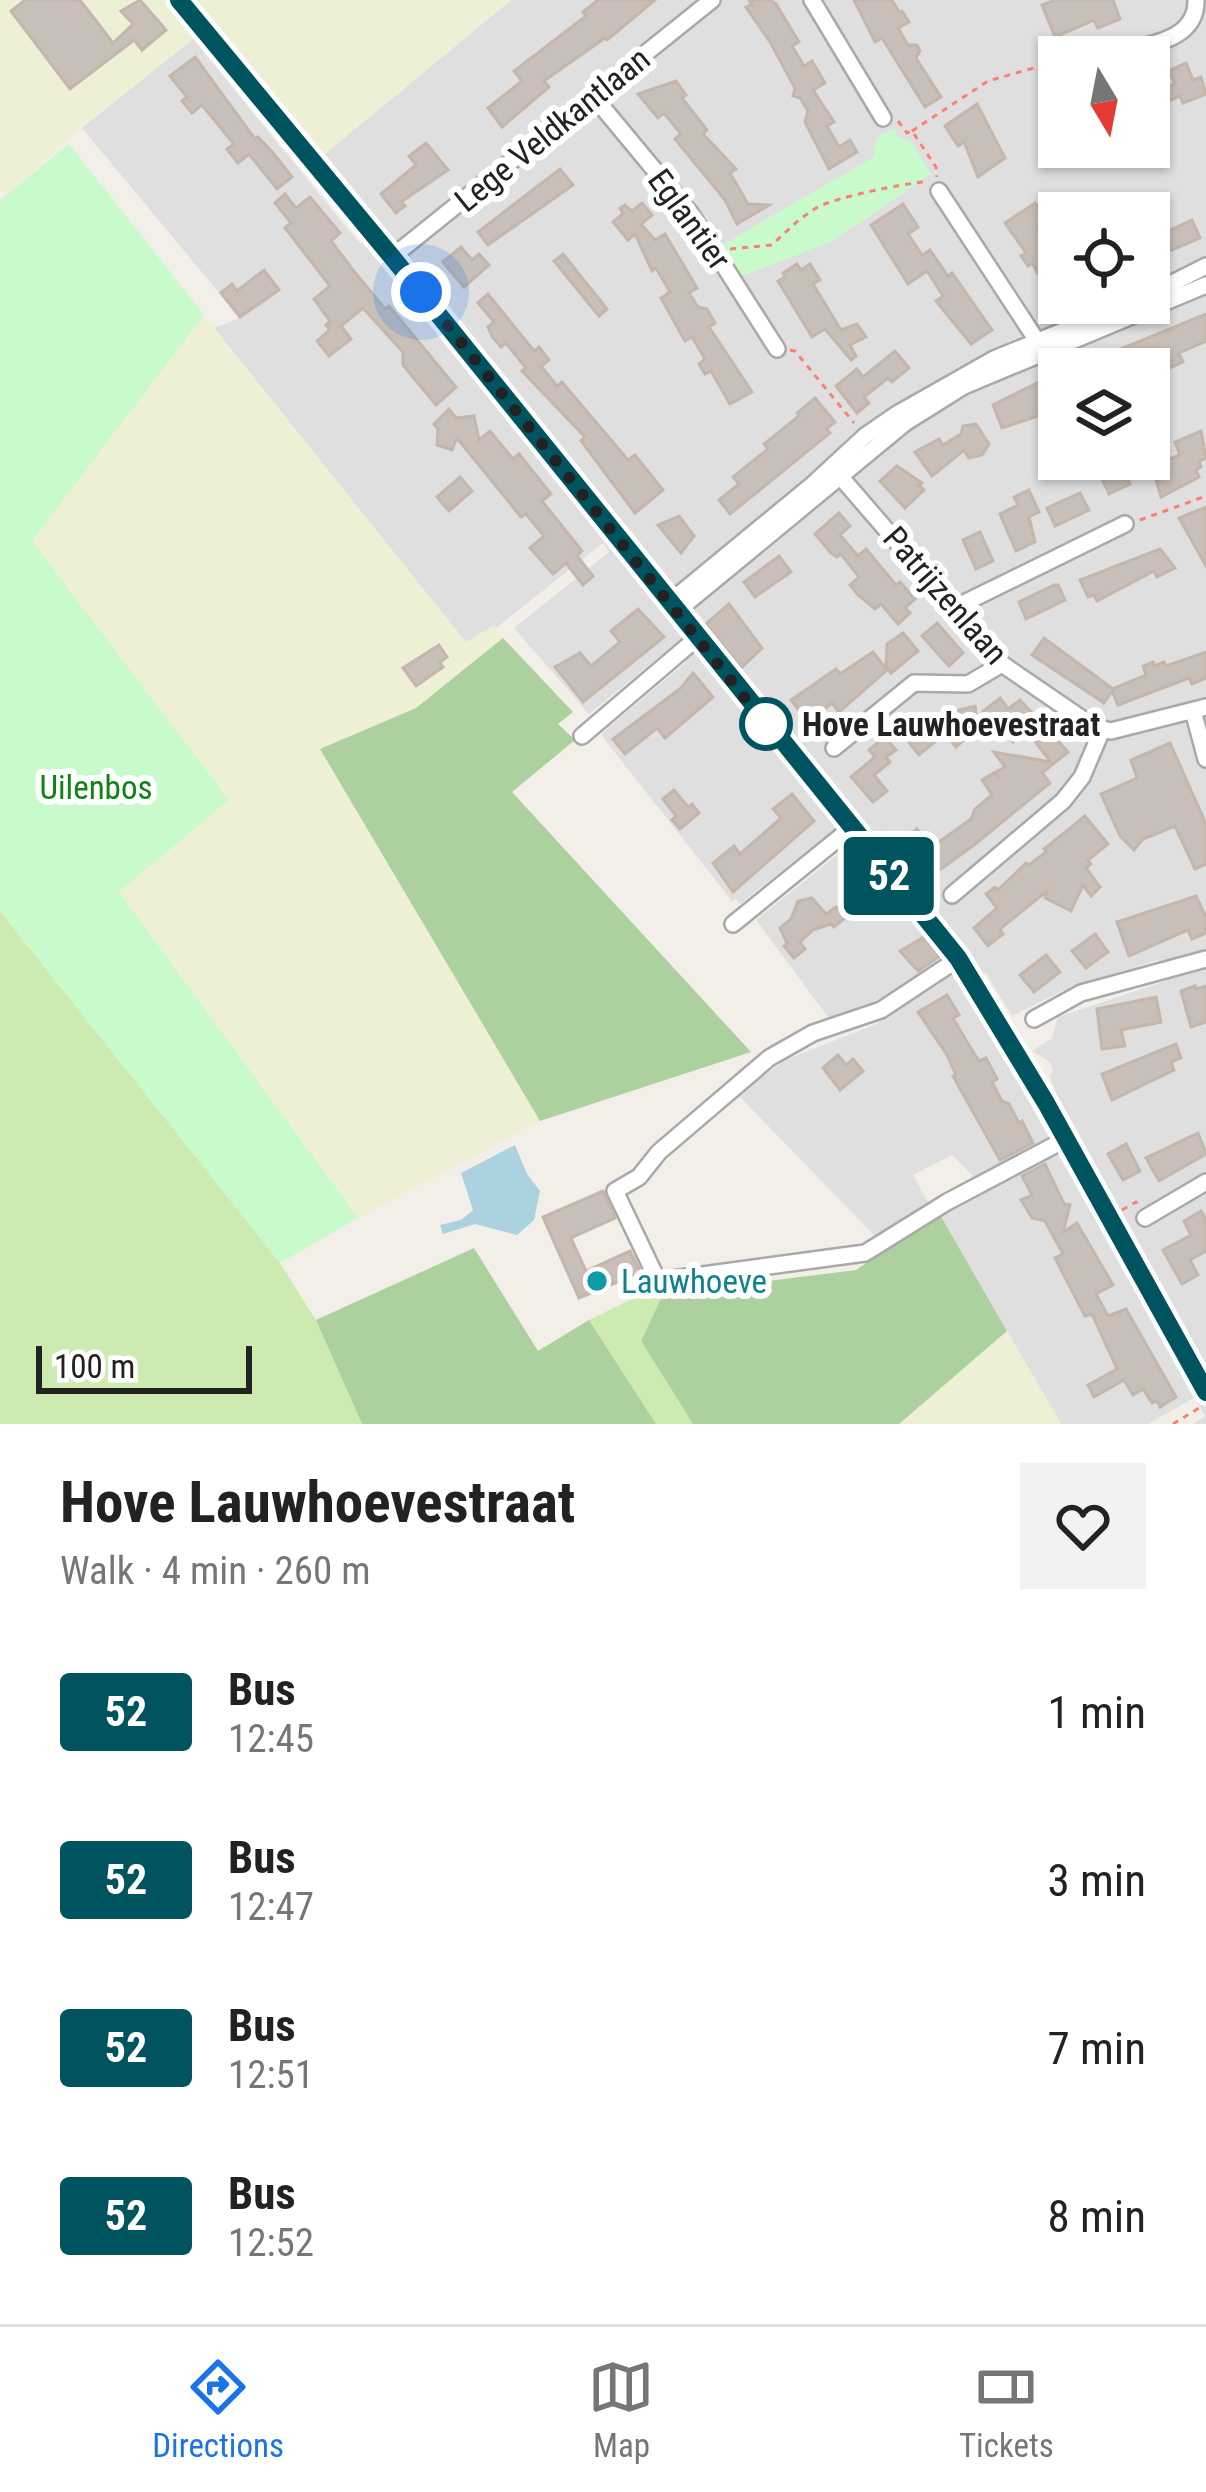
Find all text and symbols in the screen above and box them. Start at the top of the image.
north arrow [1038,36,1170,168]
map controls [1038,36,1170,480]
street label: Lege Veldkantlaan [447,39,658,220]
street label: Eglantier [640,161,739,277]
button: locate [1038,192,1170,324]
your location [391,262,451,322]
button: layers [1038,348,1170,480]
street label: Patrijzenlaan [875,519,1016,672]
marker: Hove Lauwhoevestraat [741,699,791,749]
place label: Hove Lauwhoevestraat [802,705,1100,744]
park label: Uilenbos [39,768,153,807]
line badge: 52 [835,837,943,915]
text: 52 [868,851,910,900]
place label: Lauwhoeve [621,1262,767,1301]
marker: Lauwhoeve [584,1268,610,1294]
scale bar [36,1340,252,1393]
text: 100 m [54,1347,135,1386]
button: heart [1020,1463,1146,1589]
text: Hove Lauwhoevestraat [60,1469,575,1536]
text: Walk · 4 min · 260 m [60,1548,371,1594]
text: Bus [228,1663,296,1716]
text: 1 min [1047,1686,1146,1739]
text: 52 [105,1687,147,1736]
text: 12:45 [228,1716,314,1762]
text: Bus [228,1831,296,1884]
text: 3 min [1047,1854,1146,1907]
text: 52 [105,1855,147,1904]
text: 12:47 [228,1884,314,1930]
text: Bus [228,1999,296,2052]
text: 7 min [1047,2022,1146,2075]
text: 52 [105,2023,147,2072]
text: 12:51 [228,2052,314,2098]
text: Bus [228,2167,296,2220]
text: 8 min [1047,2190,1146,2243]
text: 52 [105,2191,147,2240]
text: 12:52 [228,2220,314,2266]
tab: Directions [152,2354,284,2465]
tab: Map [588,2354,654,2465]
tab: Tickets [959,2354,1054,2465]

